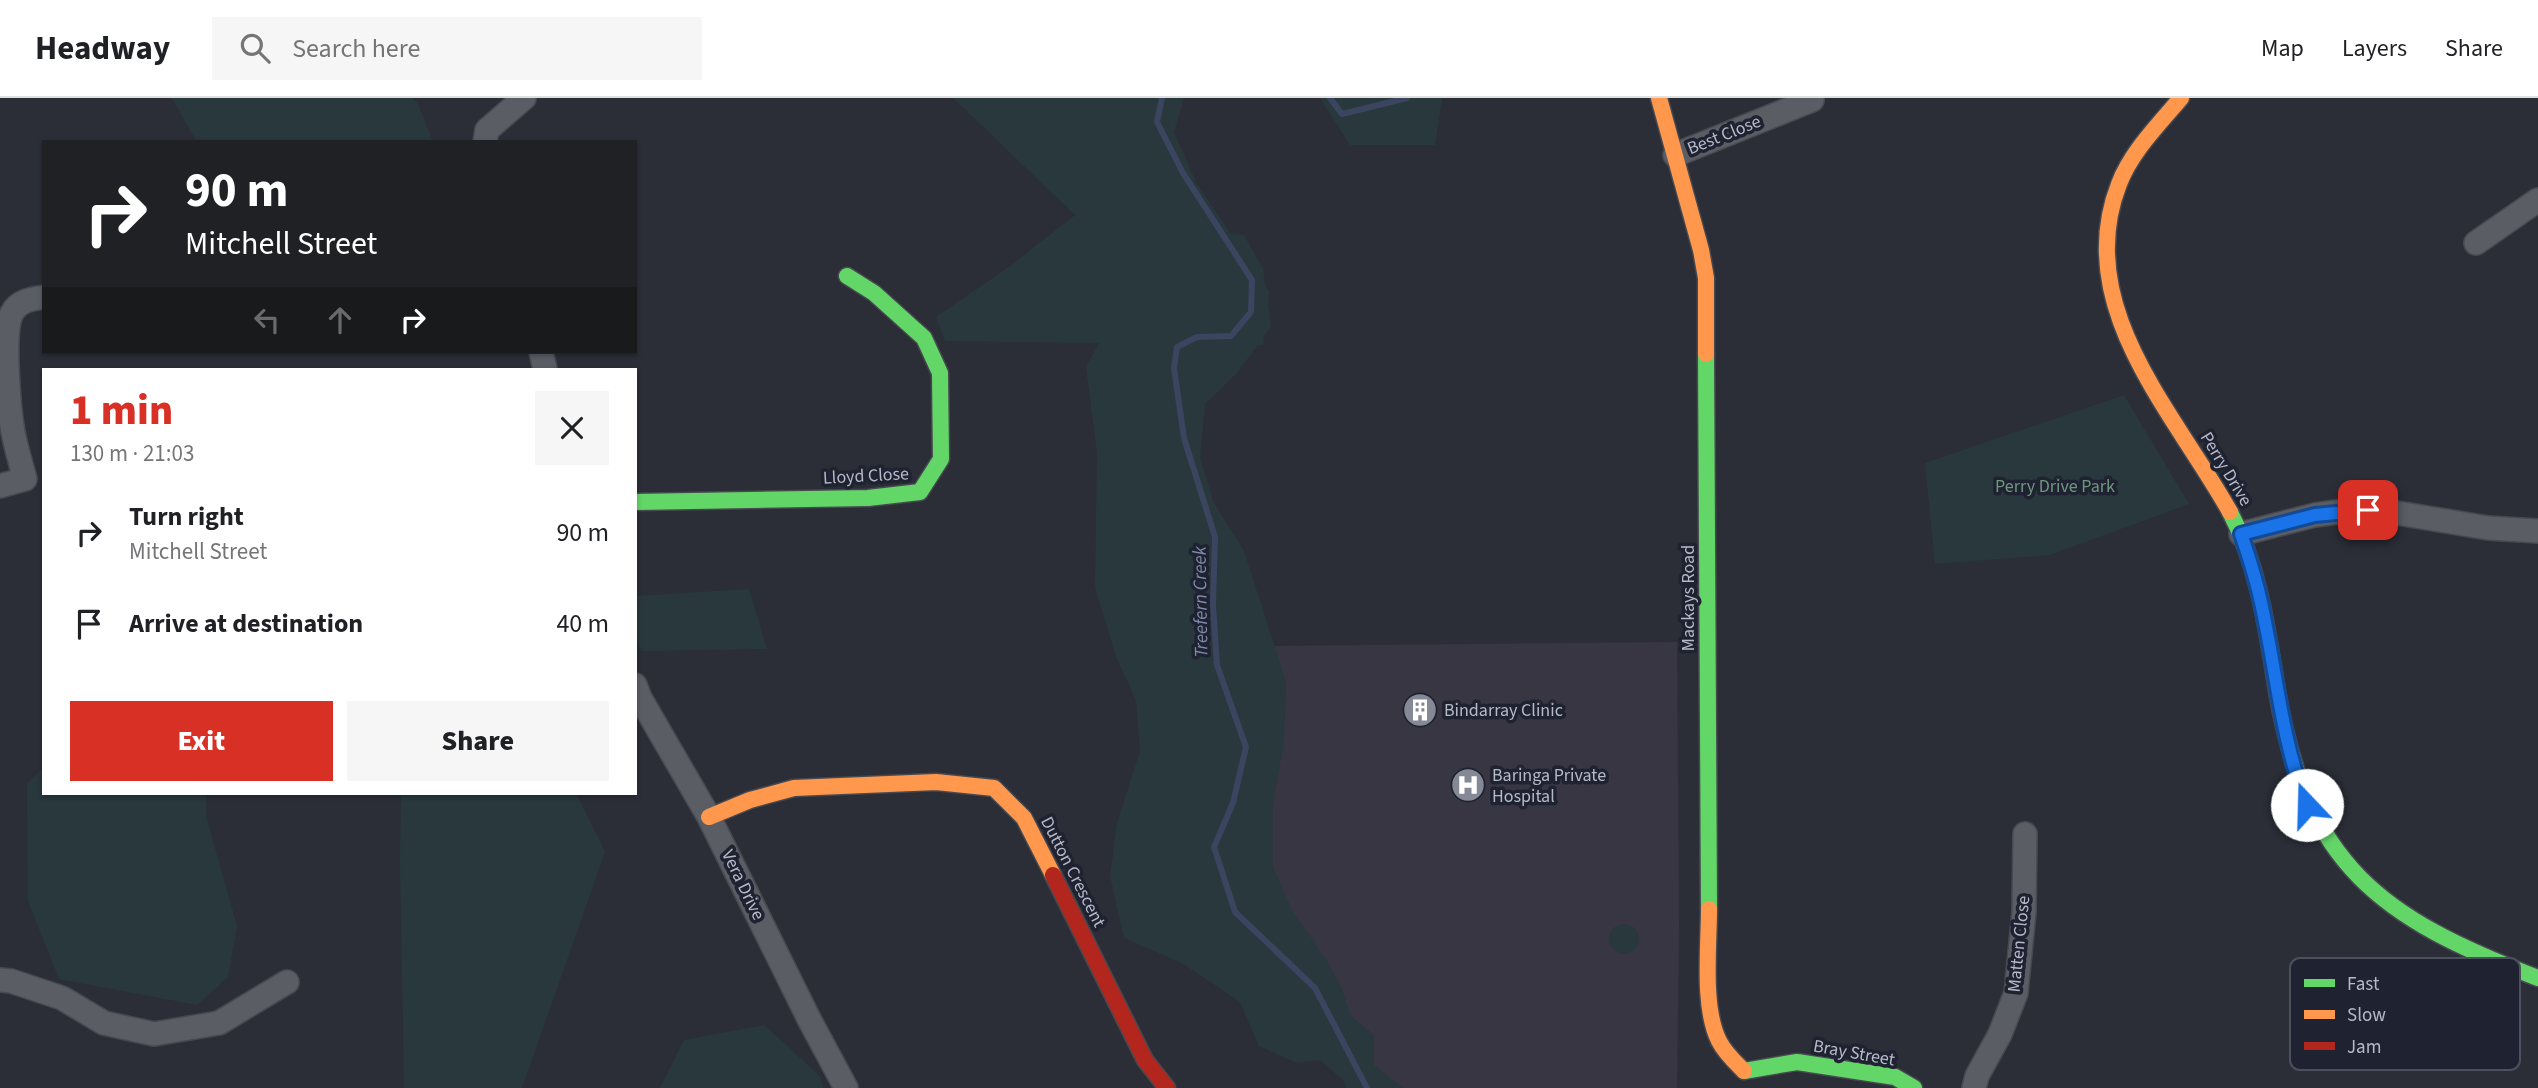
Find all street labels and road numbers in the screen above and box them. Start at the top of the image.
street label: Best Close [1683,109,1765,161]
street label: Perry Drive [2194,427,2258,511]
street label: Lloyd Close [822,461,910,491]
street label: Mackays Road [1676,545,1701,651]
street label: Dutton Crescent [1034,812,1112,932]
street label: Vera Drive [715,846,771,924]
street label: Matten Close [2002,894,2037,993]
street label: Bray Street [1811,1034,1897,1072]

